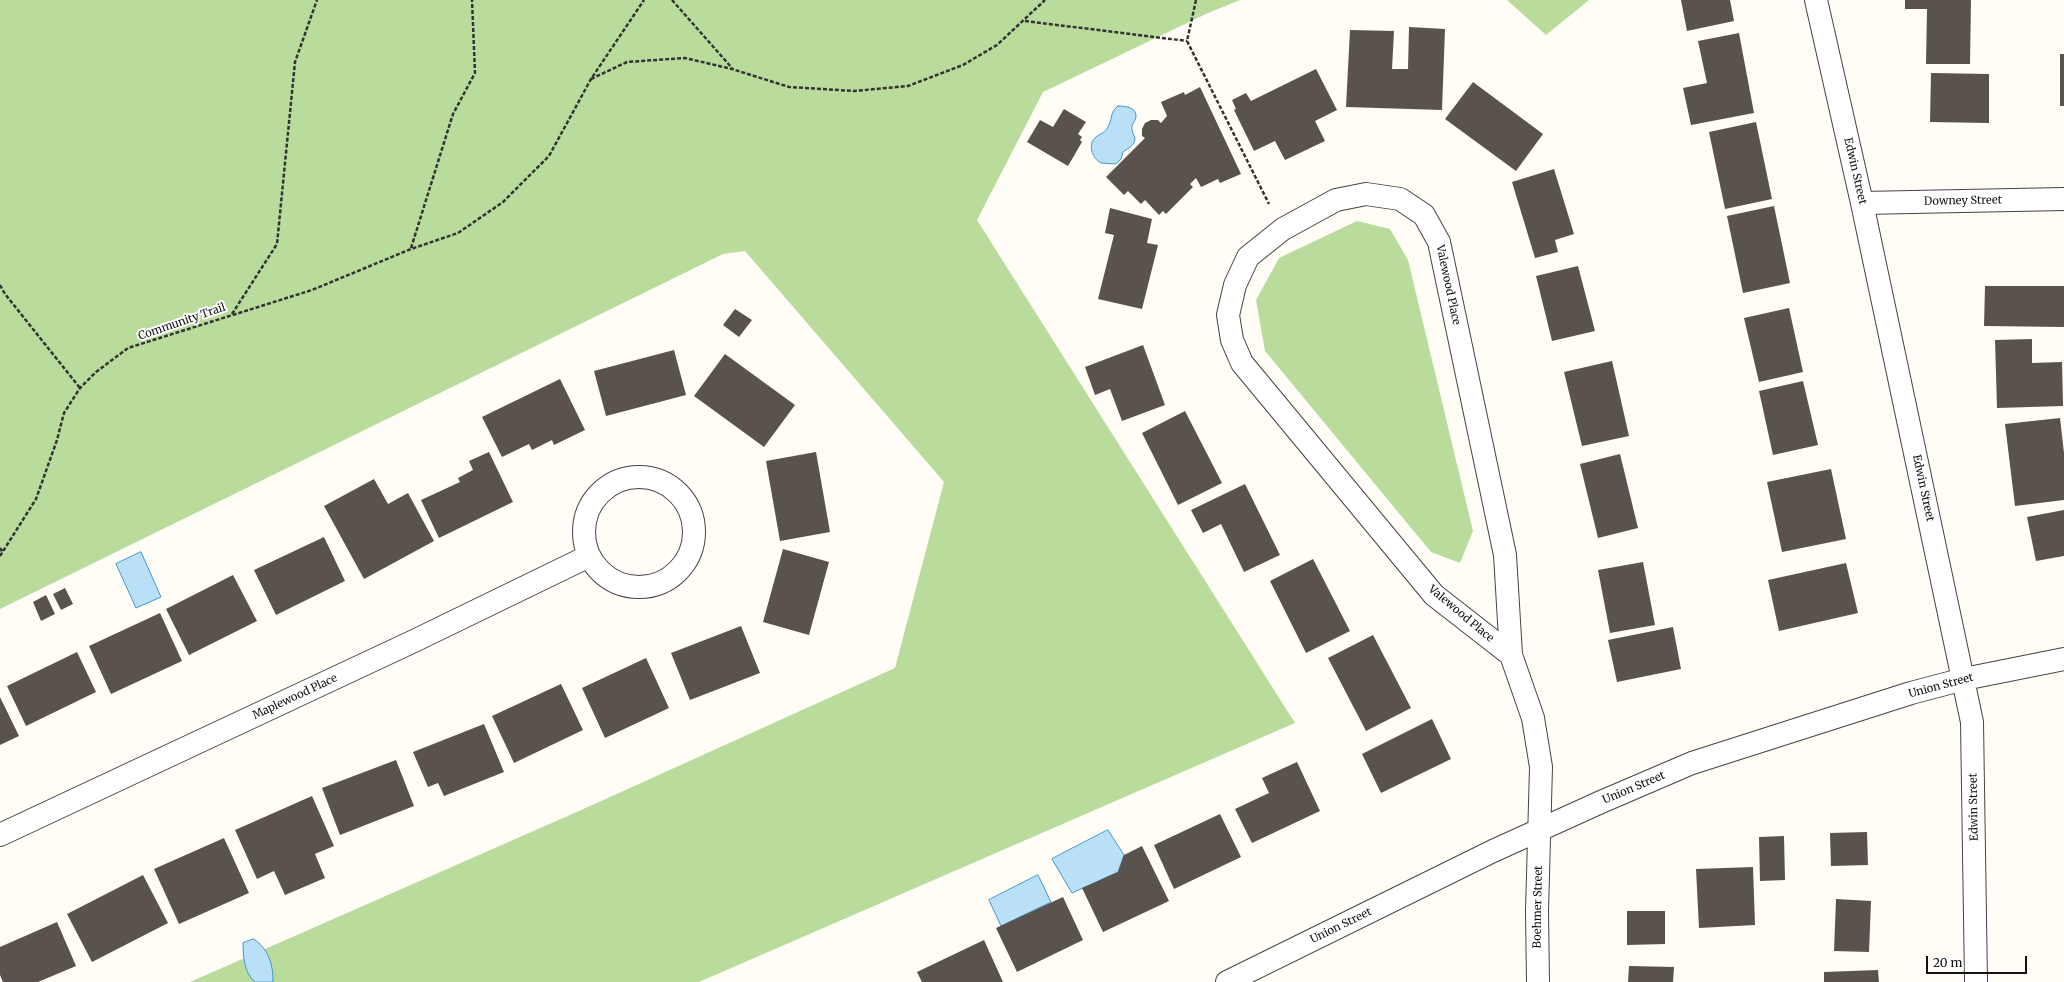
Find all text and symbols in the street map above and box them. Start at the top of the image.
street label: Edwin Street [1841,136,1869,206]
street label: Downey Street [1924,194,2002,208]
street label: Valewood Place [1433,244,1463,326]
street label: Community Trail [137,301,227,343]
street label: Edwin Street [1909,453,1937,523]
street label: Valewood Place [1426,583,1496,645]
street label: Union Street [1907,671,1975,701]
street label: Maplewood Place [251,672,339,722]
street label: Union Street [1601,769,1667,807]
street label: Edwin Street [1967,773,1981,841]
street label: Boehmer Street [1531,865,1545,949]
street label: Union Street [1308,905,1374,947]
scale bar [1928,948,2029,974]
text: 20 m [1933,955,1962,970]

